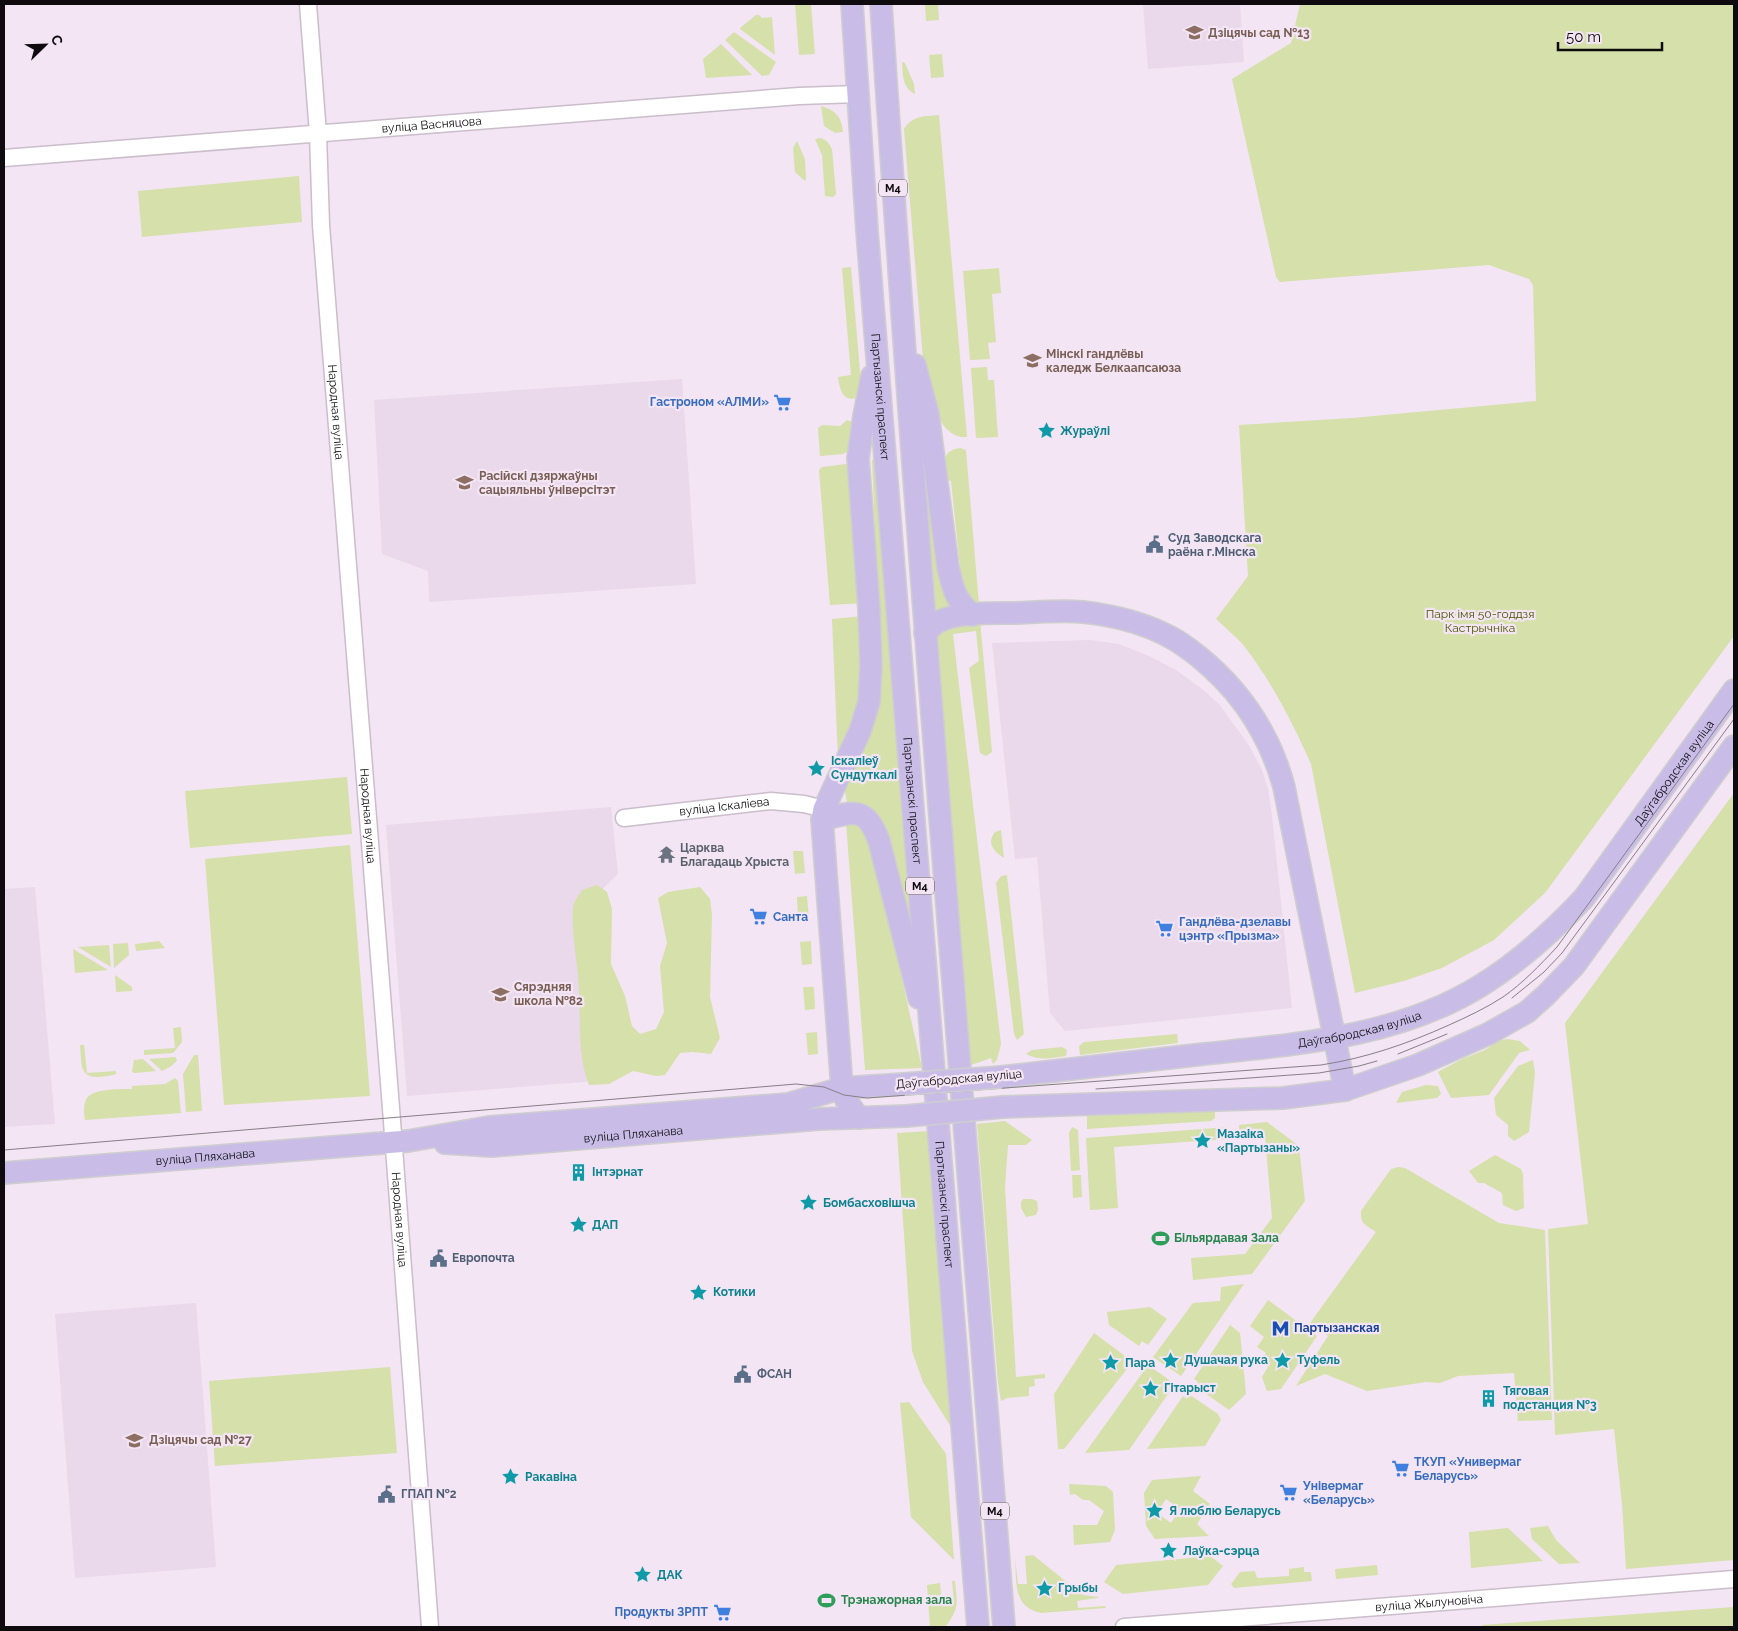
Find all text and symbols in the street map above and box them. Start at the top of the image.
north arrow [20,20,70,70]
scale bar [1558,20,1662,52]
school or university icon: Дзіцячы сад №13 [1184,23,1204,43]
place label: Дзіцячы сад №13 [1208,26,1310,40]
text: 50 m [1566,28,1601,46]
text: С [48,32,66,48]
street label: вуліца Васняцова [381,114,482,136]
road number: М4 [879,180,907,197]
street label: Партызанскі праспект [868,333,892,461]
place label: Мінскі гандлёвы каледж Белкаапсаюза [1046,347,1181,375]
school or university icon: Мінскі гандлёвы каледж Белкаапсаюза [1022,351,1042,371]
street label: Народная вуліца [325,364,347,460]
supermarket icon: Гастроном «АЛМИ» [773,392,793,412]
place label: Гастроном «АЛМИ» [650,395,769,409]
place icon: Жураўлі [1036,421,1056,441]
place label: Жураўлі [1060,424,1110,438]
place label: Расійскі дзяржаўны сацыяльны ўніверсітэт [479,469,615,497]
school or university icon: Расійскі дзяржаўны сацыяльны ўніверсітэт [455,473,475,493]
place label: Суд Заводскага раёна г.Мінска [1168,531,1262,559]
public building icon: Суд Заводскага раёна г.Мінска [1144,535,1164,555]
park label: Парк імя 50-годдзя Кастрычніка [1426,607,1534,635]
street label: Даўгабродская вуліца [1631,717,1717,828]
street label: Партызанскі праспект [900,737,924,865]
place label: Іскаліеў Сундуткалі [831,754,897,782]
place icon: Іскаліеў Сундуткалі [807,758,827,778]
street label: Народная вуліца [357,768,379,864]
street label: вуліца Іскаліева [678,794,770,819]
place label: Царква Благадаць Хрыста [680,841,789,869]
temple icon: Царква Благадаць Хрыста [656,845,676,865]
road number: М4 [906,878,934,894]
supermarket icon: Санта [749,907,769,927]
place label: Санта [773,910,808,924]
place label: Гандлёва-дзелавы цэнтр «Прызма» [1179,915,1291,943]
supermarket icon: Гандлёва-дзелавы цэнтр «Прызма» [1155,919,1175,939]
place label: Сярэдняя школа №82 [514,980,583,1008]
school or university icon: Сярэдняя школа №82 [490,984,510,1004]
street label: Даўгабродская вуліца [1297,1008,1423,1050]
street label: Даўгабродская вуліца [895,1067,1023,1091]
street label: вуліца Пляханава [583,1123,684,1145]
place label: Мазаіка «Партызаны» [1217,1127,1300,1155]
place icon: Мазаіка «Партызаны» [1193,1131,1213,1151]
street label: Партызанскі праспект [932,1140,956,1269]
street label: вуліца Пляханава [155,1146,256,1168]
building icon: Інтэрнат [568,1162,588,1182]
place label: Інтэрнат [592,1165,643,1179]
street label: Народная вуліца [389,1171,410,1268]
place icon: Бомбасховішча [799,1193,819,1213]
place label: Бомбасховішча [823,1196,915,1210]
place icon: ДАП [568,1215,588,1235]
place label: ДАП [592,1218,618,1232]
sports icon: Більярдавая Зала [1150,1228,1170,1248]
place label: Більярдавая Зала [1174,1231,1279,1245]
public building icon: Европочта [428,1248,448,1268]
place label: Европочта [452,1251,515,1265]
place icon: Котики [689,1282,709,1302]
place label: Котики [713,1285,756,1299]
metro station icon: Партызанская [1270,1318,1290,1338]
place label: Партызанская [1294,1321,1380,1335]
place icon: Душачая рука [1160,1350,1180,1370]
place icon: Туфель [1273,1350,1293,1370]
place icon: Пара [1101,1353,1121,1373]
place label: Душачая рука [1184,1353,1268,1367]
place label: Туфель [1297,1353,1340,1367]
place label: Пара [1125,1356,1155,1370]
public building icon: ФСАН [733,1364,753,1384]
place label: ФСАН [757,1367,792,1381]
place icon: Гітарыст [1140,1378,1160,1398]
place label: Гітарыст [1164,1381,1216,1395]
place label: Тяговая подстанция №3 [1503,1384,1597,1412]
building icon: Тяговая подстанция №3 [1479,1388,1499,1408]
school or university icon: Дзіцячы сад №27 [125,1430,145,1450]
place label: Дзіцячы сад №27 [149,1433,252,1447]
place label: ТКУП «Универмаг Беларусь» [1414,1455,1521,1483]
supermarket icon: ТКУП «Универмаг Беларусь» [1390,1459,1410,1479]
place icon: Ракавіна [501,1467,521,1487]
place label: Ракавіна [525,1470,577,1484]
place label: Універмаг «Беларусь» [1302,1479,1375,1507]
supermarket icon: Універмаг «Беларусь» [1279,1483,1299,1503]
public building icon: ГПАП №2 [377,1484,397,1504]
place label: ГПАП №2 [401,1487,457,1501]
place icon: Я люблю Беларусь [1145,1501,1165,1521]
road number: М4 [981,1502,1009,1520]
place label: Я люблю Беларусь [1169,1504,1281,1518]
place icon: Лаўка-сэрца [1159,1541,1179,1561]
place label: Лаўка-сэрца [1183,1544,1259,1558]
place icon: ДАК [633,1565,653,1585]
place label: ДАК [657,1568,684,1582]
place icon: Грыбы [1034,1578,1054,1598]
place label: Грыбы [1058,1581,1098,1595]
sports icon: Трэнажорная зала [817,1590,837,1610]
street label: вуліца Жылуновіча [1375,1592,1484,1614]
place label: Трэнажорная зала [841,1593,952,1607]
supermarket icon: Продукты ЗРПТ [712,1602,732,1622]
place label: Продукты ЗРПТ [615,1605,709,1619]

